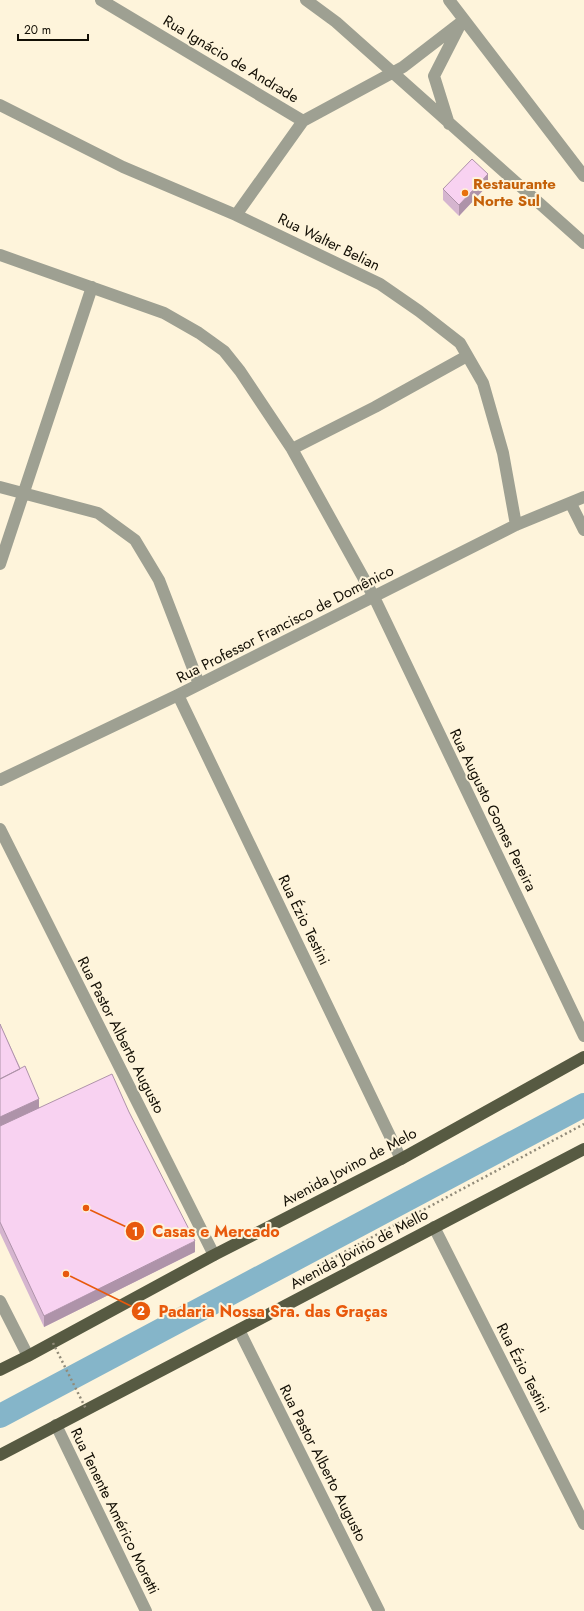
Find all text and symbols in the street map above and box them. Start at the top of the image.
street label: Rua Ignácio de Andrade [159,10,303,108]
scale bar [18,16,88,42]
text: 20 m [24,21,51,39]
place label: Restaurante Norte Sul [473,173,556,212]
marker: Restaurante Norte Sul [460,188,470,198]
street label: Rua Walter Belian [274,208,384,276]
street label: Rua Professor Francisco de Domênico [173,559,397,689]
street label: Rua Augusto Gomes Pereira [444,725,542,895]
street label: Rua Ézio Testini [273,871,335,969]
street label: Rua Pastor Alberto Augusto [72,953,170,1117]
street label: Avenida Jovino de Melo [278,1122,420,1212]
street label: Avenida Jovino de Mello [286,1203,432,1295]
callout: Casas e Mercado [125,1217,288,1245]
text: Casas e Mercado [152,1220,280,1243]
text: 1 [132,1223,138,1241]
callout: Padaria Nossa Sra. das Graças [131,1297,396,1325]
text: Padaria Nossa Sra. das Graças [159,1300,387,1323]
text: 2 [137,1302,145,1320]
street label: Rua Ézio Testini [491,1319,555,1417]
street label: Rua Pastor Alberto Augusto [274,1381,372,1545]
street label: Rua Tenente Américo Moretti [65,1424,165,1598]

